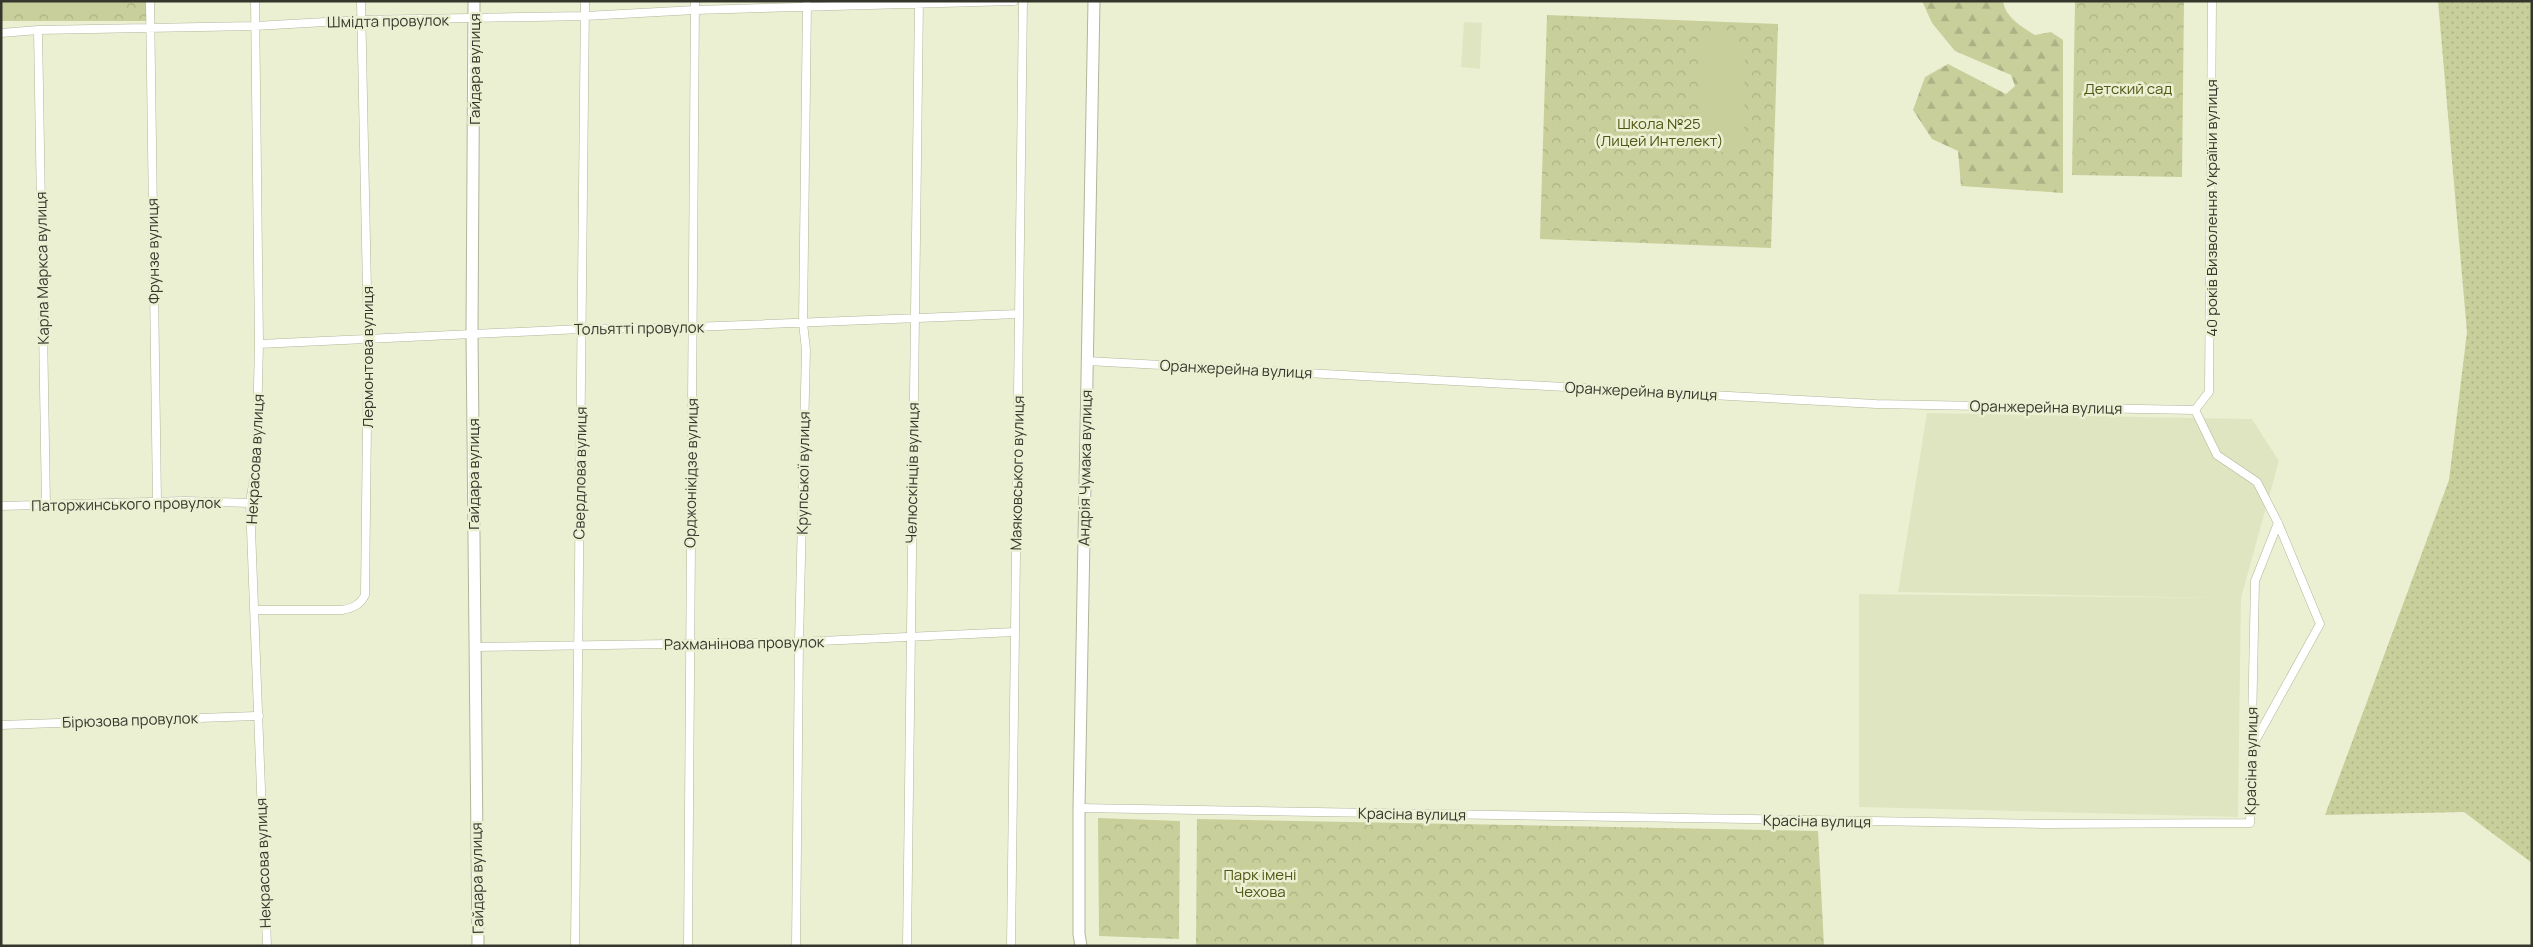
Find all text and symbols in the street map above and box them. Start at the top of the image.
street label: Шмідта провулок [327,9,450,33]
street label: Гайдара вулиця [464,13,485,125]
park label: Детский сад [2084,78,2172,99]
street label: 40 років Визволення України вулиця [2201,79,2222,337]
park label: Школа №25 (Лицей Интелект) [1594,113,1724,151]
street label: Карла Маркса вулиця [30,191,54,345]
street label: Фрунзе вулиця [142,198,164,304]
street label: Лермонтова вулиця [357,286,378,428]
street label: Тольятті провулок [574,316,705,340]
street label: Оранжерейна вулиця [1159,355,1313,383]
street label: Оранжерейна вулиця [1564,377,1718,405]
street label: Андрія Чумака вулиця [1073,390,1097,546]
street label: Некрасова вулиця [241,393,269,525]
street label: Маяковського вулиця [1005,395,1029,551]
street label: Оранжерейна вулиця [1970,395,2122,419]
street label: Орджонікідзе вулиця [679,398,703,548]
street label: Челюскінців вулиця [900,402,924,544]
street label: Свердлова вулиця [568,407,592,539]
street label: Крупської вулиця [791,411,815,535]
street label: Гайдара вулиця [463,418,484,530]
street label: Паторжинського провулок [31,492,221,516]
street label: Рахманінова провулок [664,631,825,655]
street label: Бірюзова провулок [62,707,199,733]
street label: Красіна вулиця [2240,707,2262,815]
street label: Некрасова вулиця [250,797,276,929]
street label: Красіна вулиця [1358,803,1466,825]
street label: Красіна вулиця [1763,810,1871,832]
street label: Гайдара вулиця [466,822,488,934]
park label: Парк імені Чехова [1223,864,1297,902]

